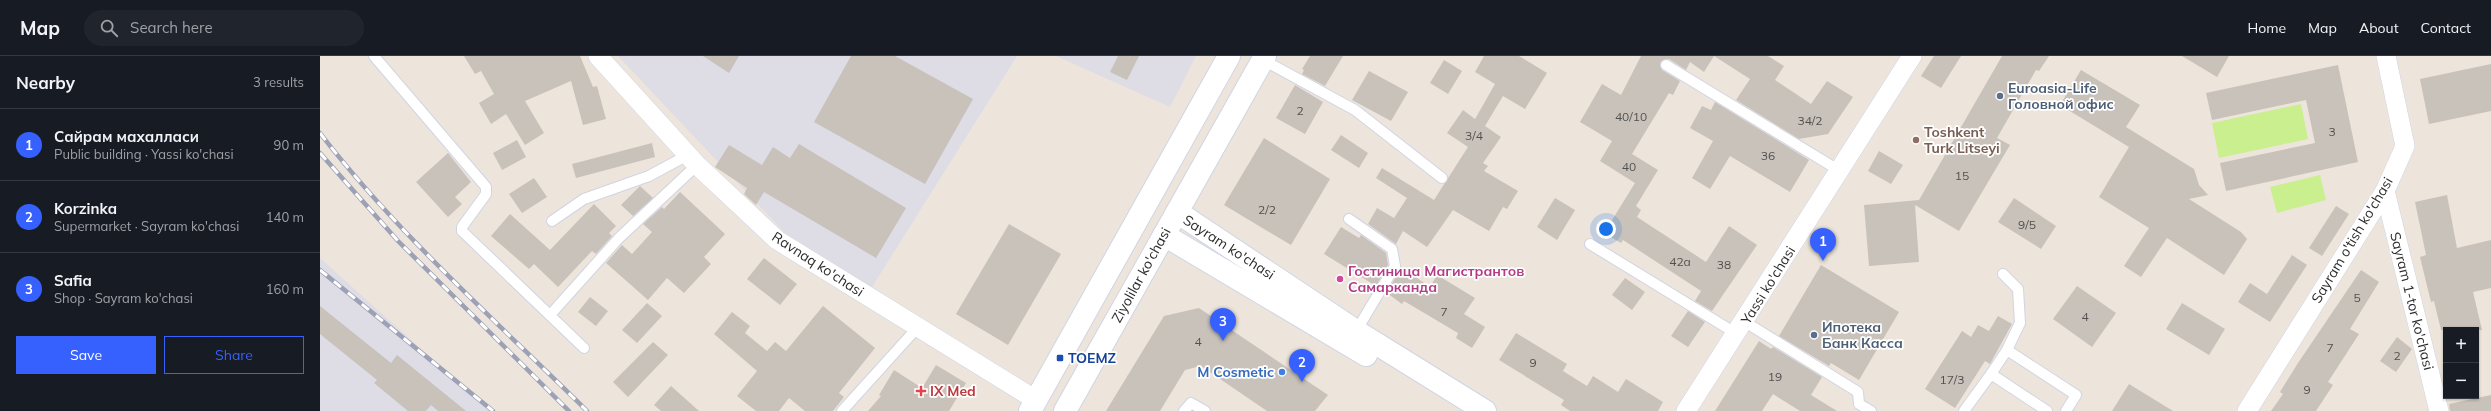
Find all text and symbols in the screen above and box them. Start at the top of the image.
search box [84,10,364,46]
text: Map [20,16,60,40]
icon: search [98,17,120,39]
text: Search here [130,18,213,37]
text: Home [2247,19,2286,37]
text: Map [2308,19,2337,37]
text: About [2359,19,2399,37]
text: Contact [2421,19,2471,37]
text: Nearby [16,72,75,93]
text: 3 results [253,74,304,90]
place label: Euroasia-Life Головной офис [2008,79,2114,113]
marker: Euroasia-Life Головной офис [1995,91,2005,101]
house number: 2 [1296,103,1304,118]
house number: 40/10 [1615,109,1647,124]
house number: 34/2 [1797,113,1823,128]
place label: Toshkent Turk Litseyi [1924,123,2000,157]
house number: 3 [2328,124,2336,139]
text: Сайрам махалласи [54,127,199,146]
house number: 3/4 [1465,128,1483,143]
marker: Toshkent Turk Litseyi [1911,135,1921,145]
text: 1 [25,137,33,153]
text: 90 m [274,137,304,153]
text: Public building · Yassi ko'chasi [54,146,234,162]
house number: 36 [1761,148,1775,163]
house number: 40 [1622,159,1636,174]
house number: 15 [1955,168,1969,183]
street label: Sayram o'tish ko'chasi [2307,174,2397,306]
text: Korzinka [54,199,117,218]
house number: 2/2 [1258,202,1276,217]
text: 2 [25,209,33,225]
text: 140 m [266,209,304,225]
street label: Sayram ko'chasi [1180,211,1278,283]
house number: 9/5 [2018,217,2036,232]
text: Supermarket · Sayram ko'chasi [54,218,239,234]
your location [1596,219,1616,239]
street label: Ziyolilar ko'chasi [1107,224,1175,326]
street label: Ravnaq ko'chasi [769,228,867,300]
pin: 1 [1810,228,1836,261]
street label: Sayram 1-tor ko'chasi [2386,230,2438,372]
street label: Yassi ko'chasi [1736,243,1799,328]
house number: 42a [1669,254,1691,269]
house number: 38 [1717,257,1731,272]
place label: Гостиница Магистрантов Самарканда [1348,262,1524,296]
text: Safia [54,271,92,290]
marker: Гостиница Магистрантов Самарканда [1335,274,1345,284]
text: 3 [25,281,33,297]
text: 160 m [266,281,304,297]
text: Shop · Sayram ko'chasi [54,290,193,306]
house number: 5 [2353,290,2361,305]
house number: 7 [1440,304,1448,319]
pin: 3 [1210,308,1236,341]
house number: 4 [2081,309,2089,324]
place label: Ипотека Банк Касса [1822,318,1903,352]
map controls [2443,327,2479,399]
button: + [2443,327,2479,363]
marker: Ипотека Банк Касса [1809,330,1819,340]
house number: 4 [1194,334,1202,349]
button: Save [16,336,156,374]
button: Share [164,336,304,374]
house number: 7 [2326,340,2334,355]
house number: 2 [2393,348,2401,363]
place label: TOEMZ [1068,349,1117,367]
pin: 2 [1289,349,1315,382]
marker: TOEMZ [1055,353,1065,363]
house number: 9 [1529,355,1537,370]
place label: M Cosmetic [1197,363,1274,381]
button: − [2443,363,2479,399]
marker: M Cosmetic [1277,367,1287,377]
house number: 19 [1768,369,1782,384]
house number: 17/3 [1939,372,1965,387]
place label: IX Med [930,382,976,400]
house number: 9 [2303,382,2311,397]
marker: IX Med [915,385,927,397]

